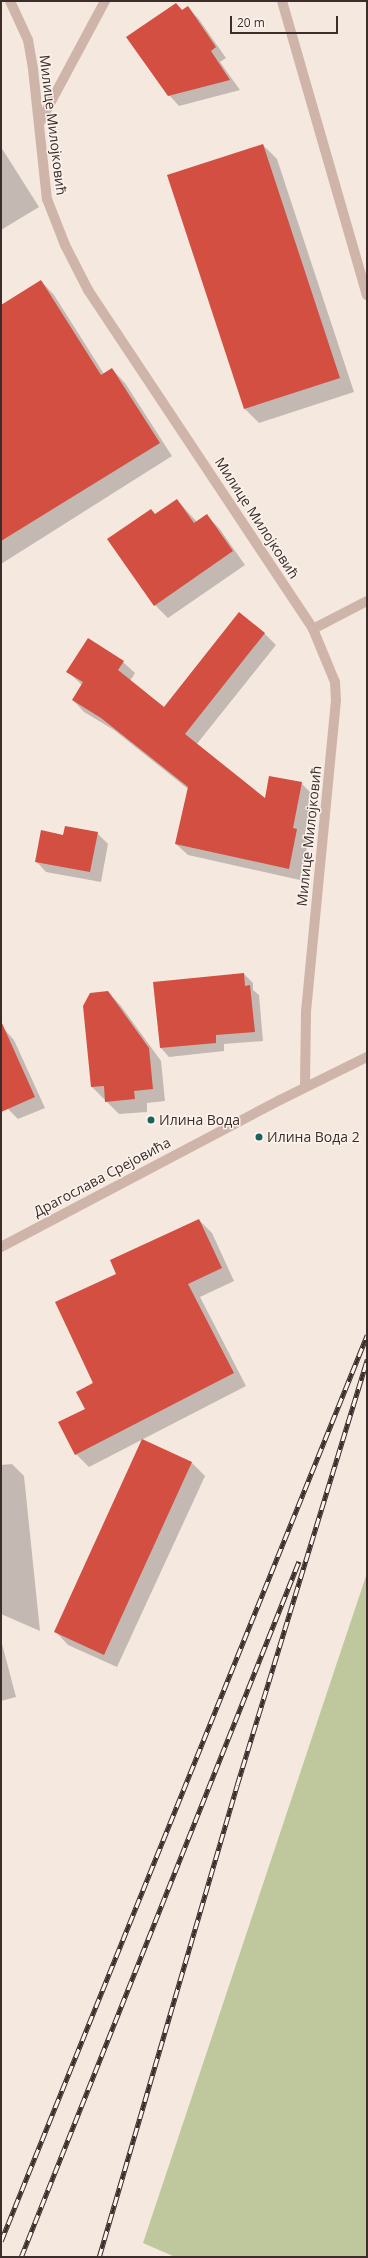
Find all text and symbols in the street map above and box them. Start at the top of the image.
scale bar [232,8,340,34]
text: 20 m [237,14,265,31]
street label: Милице Милојковић [36,54,70,196]
street label: Милице Милојковић [211,454,303,582]
street label: Милице Милојковић [293,765,325,907]
place label: Илина Вода [159,1112,240,1128]
marker: Илина Вода [146,1115,156,1125]
place label: Илина Вода 2 [267,1129,360,1145]
marker: Илина Вода 2 [254,1132,264,1142]
street label: Драгослава Срејовића [31,1134,173,1220]

